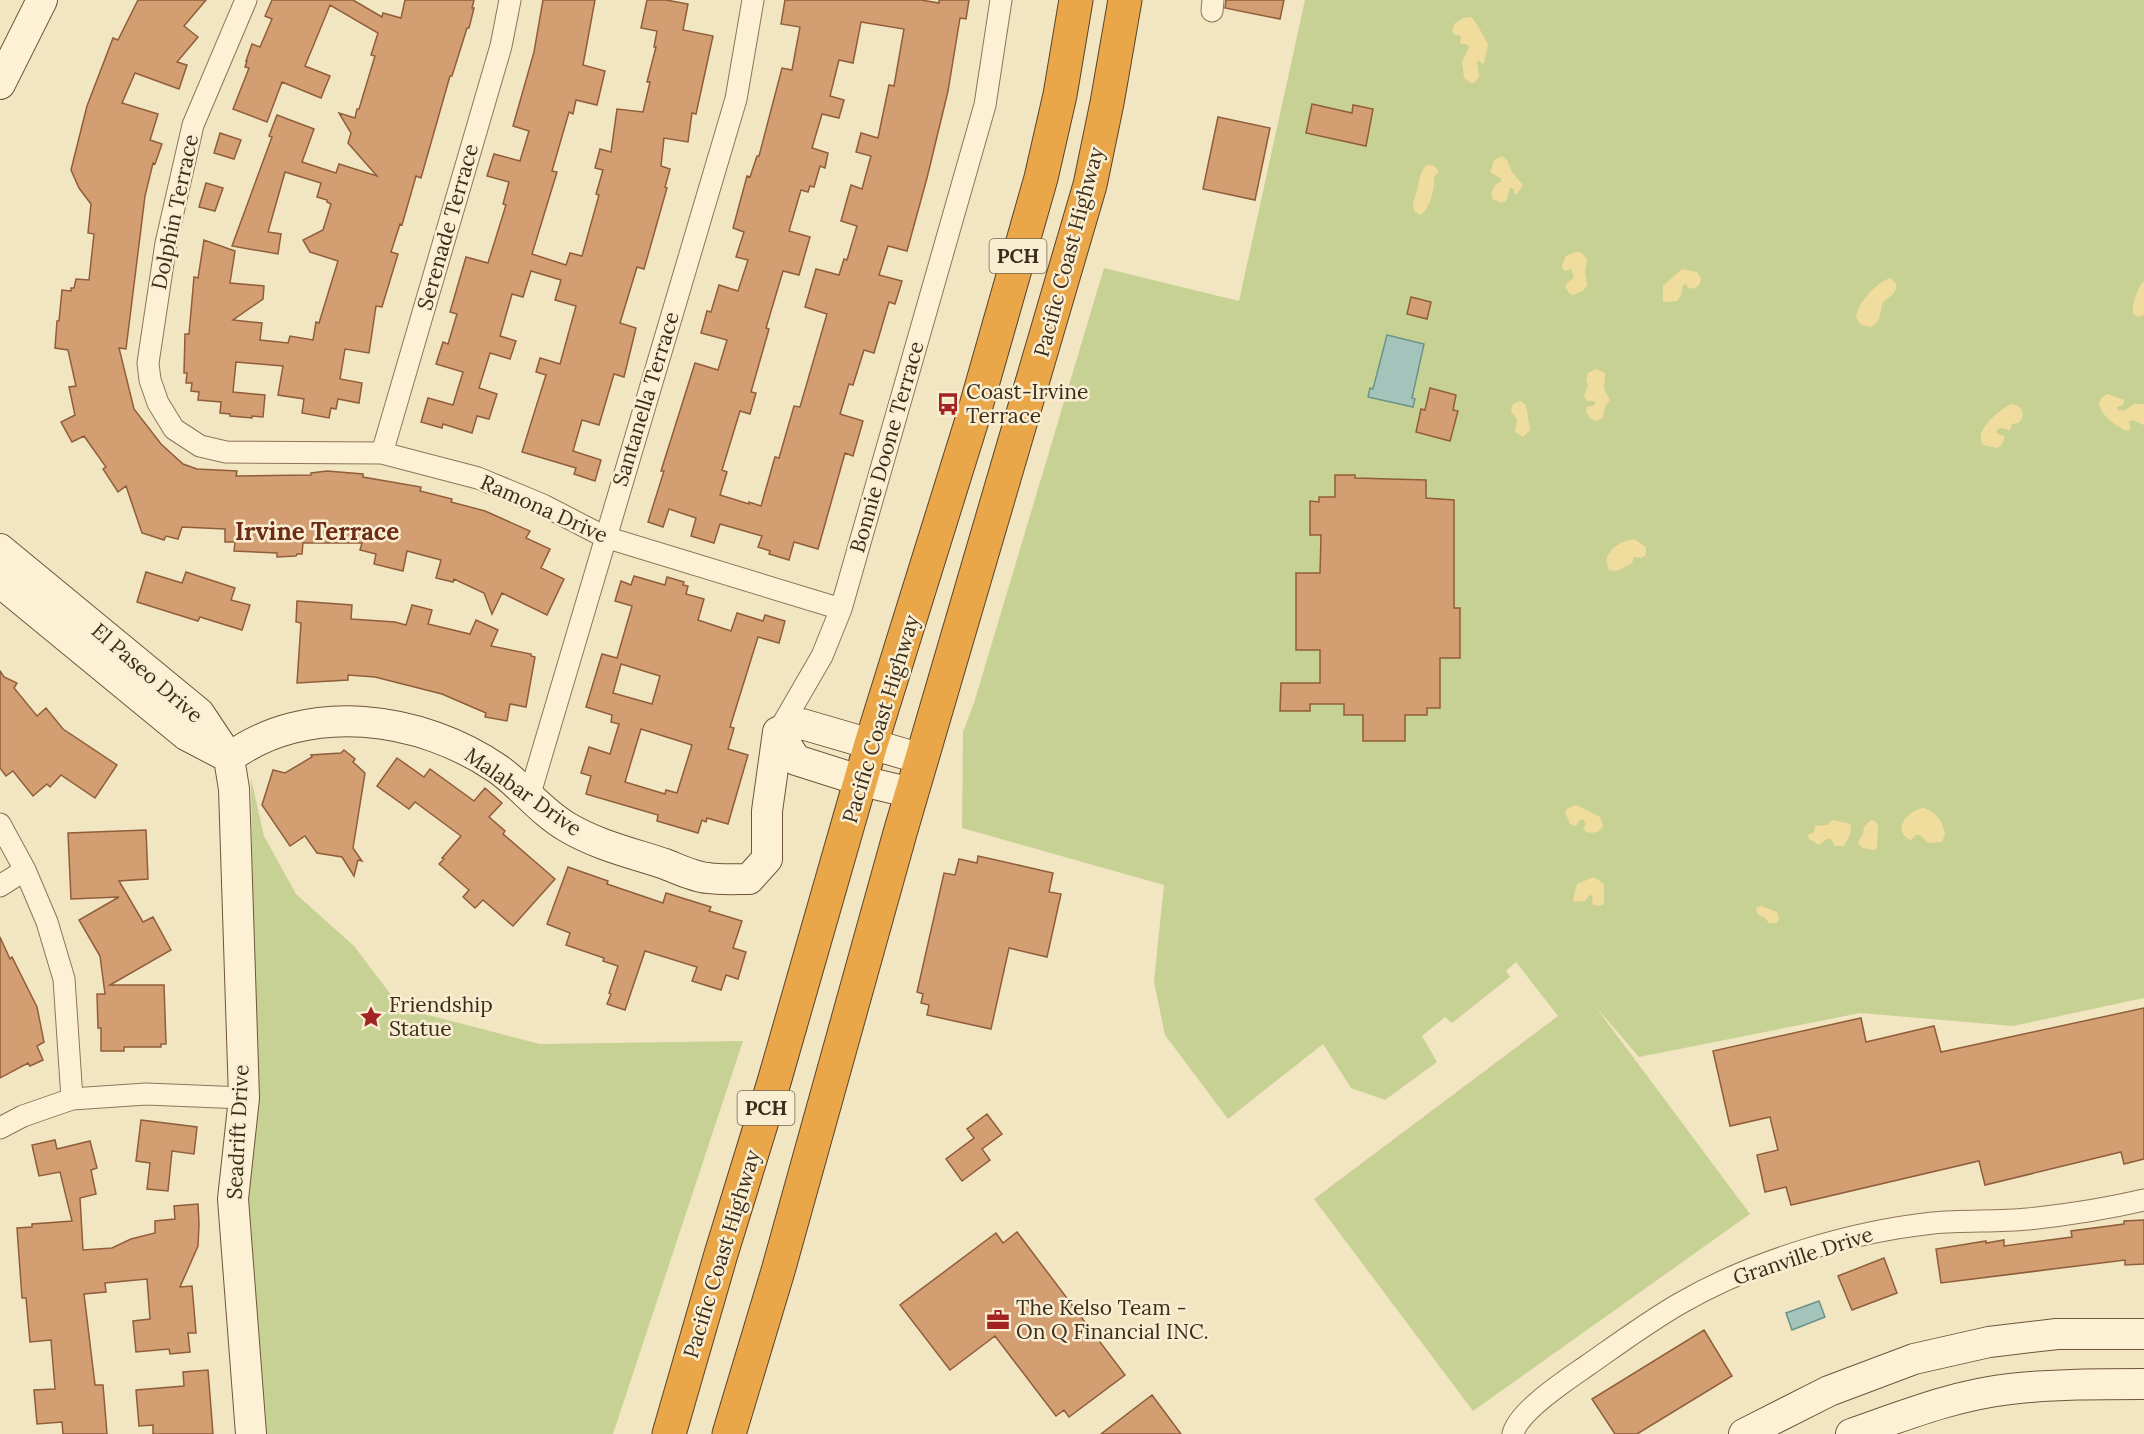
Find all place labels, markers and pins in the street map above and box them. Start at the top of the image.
place label: Coast-Irvine Terrace [966,378,1088,429]
bus stop icon: Coast-Irvine Terrace [935,391,961,417]
place label: Friendship Statue [389,991,493,1042]
place icon: Friendship Statue [358,1004,384,1030]
place label: The Kelso Team - On Q Financial INC. [1016,1294,1209,1345]
office icon: The Kelso Team - On Q Financial INC. [985,1307,1011,1333]

